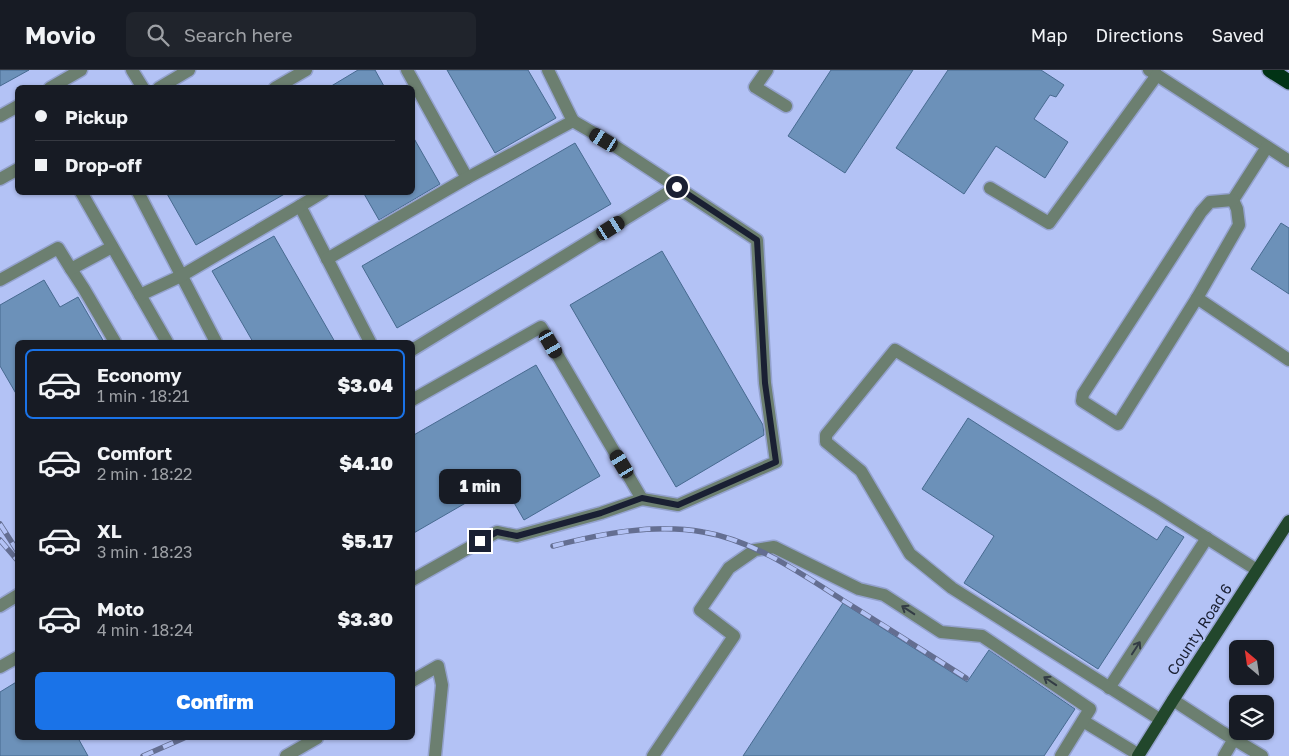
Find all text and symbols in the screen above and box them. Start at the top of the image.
search box [126,12,476,57]
text: Movio [25,20,96,49]
icon: search [144,21,172,49]
text: Search here [184,23,293,46]
text: Map [1031,24,1067,46]
text: Directions [1095,24,1183,46]
text: Saved [1211,24,1264,46]
text: Pickup [65,105,128,128]
car [587,126,620,154]
text: Drop-off [65,153,142,176]
route start [666,176,688,198]
car [594,214,627,242]
car [537,327,564,361]
icon: car [37,362,82,407]
text: Economy [97,363,182,386]
text: $3.04 [337,373,393,396]
text: 1 min · 18:21 [97,386,189,406]
icon: car [37,440,82,485]
text: Comfort [97,441,172,464]
car [607,447,636,481]
text: $4.10 [339,451,393,474]
text: 2 min · 18:22 [97,464,192,484]
callout: 1 min [439,468,521,504]
text: 1 min [460,476,500,496]
icon: car [37,518,82,563]
text: XL [97,519,122,542]
text: $5.17 [342,529,393,552]
route end [469,530,491,552]
text: 3 min · 18:23 [97,542,192,562]
street label: County Road 6 [1163,580,1235,678]
icon: car [37,596,82,641]
text: Moto [97,597,144,620]
one-way arrow [901,605,915,616]
text: $3.30 [338,607,393,630]
text: 4 min · 18:24 [97,620,193,640]
north arrow [1229,640,1274,685]
map controls [1229,640,1274,740]
one-way arrow [1131,641,1141,655]
button: Confirm [35,672,395,730]
one-way arrow [1043,676,1057,687]
button: layers [1229,695,1274,740]

